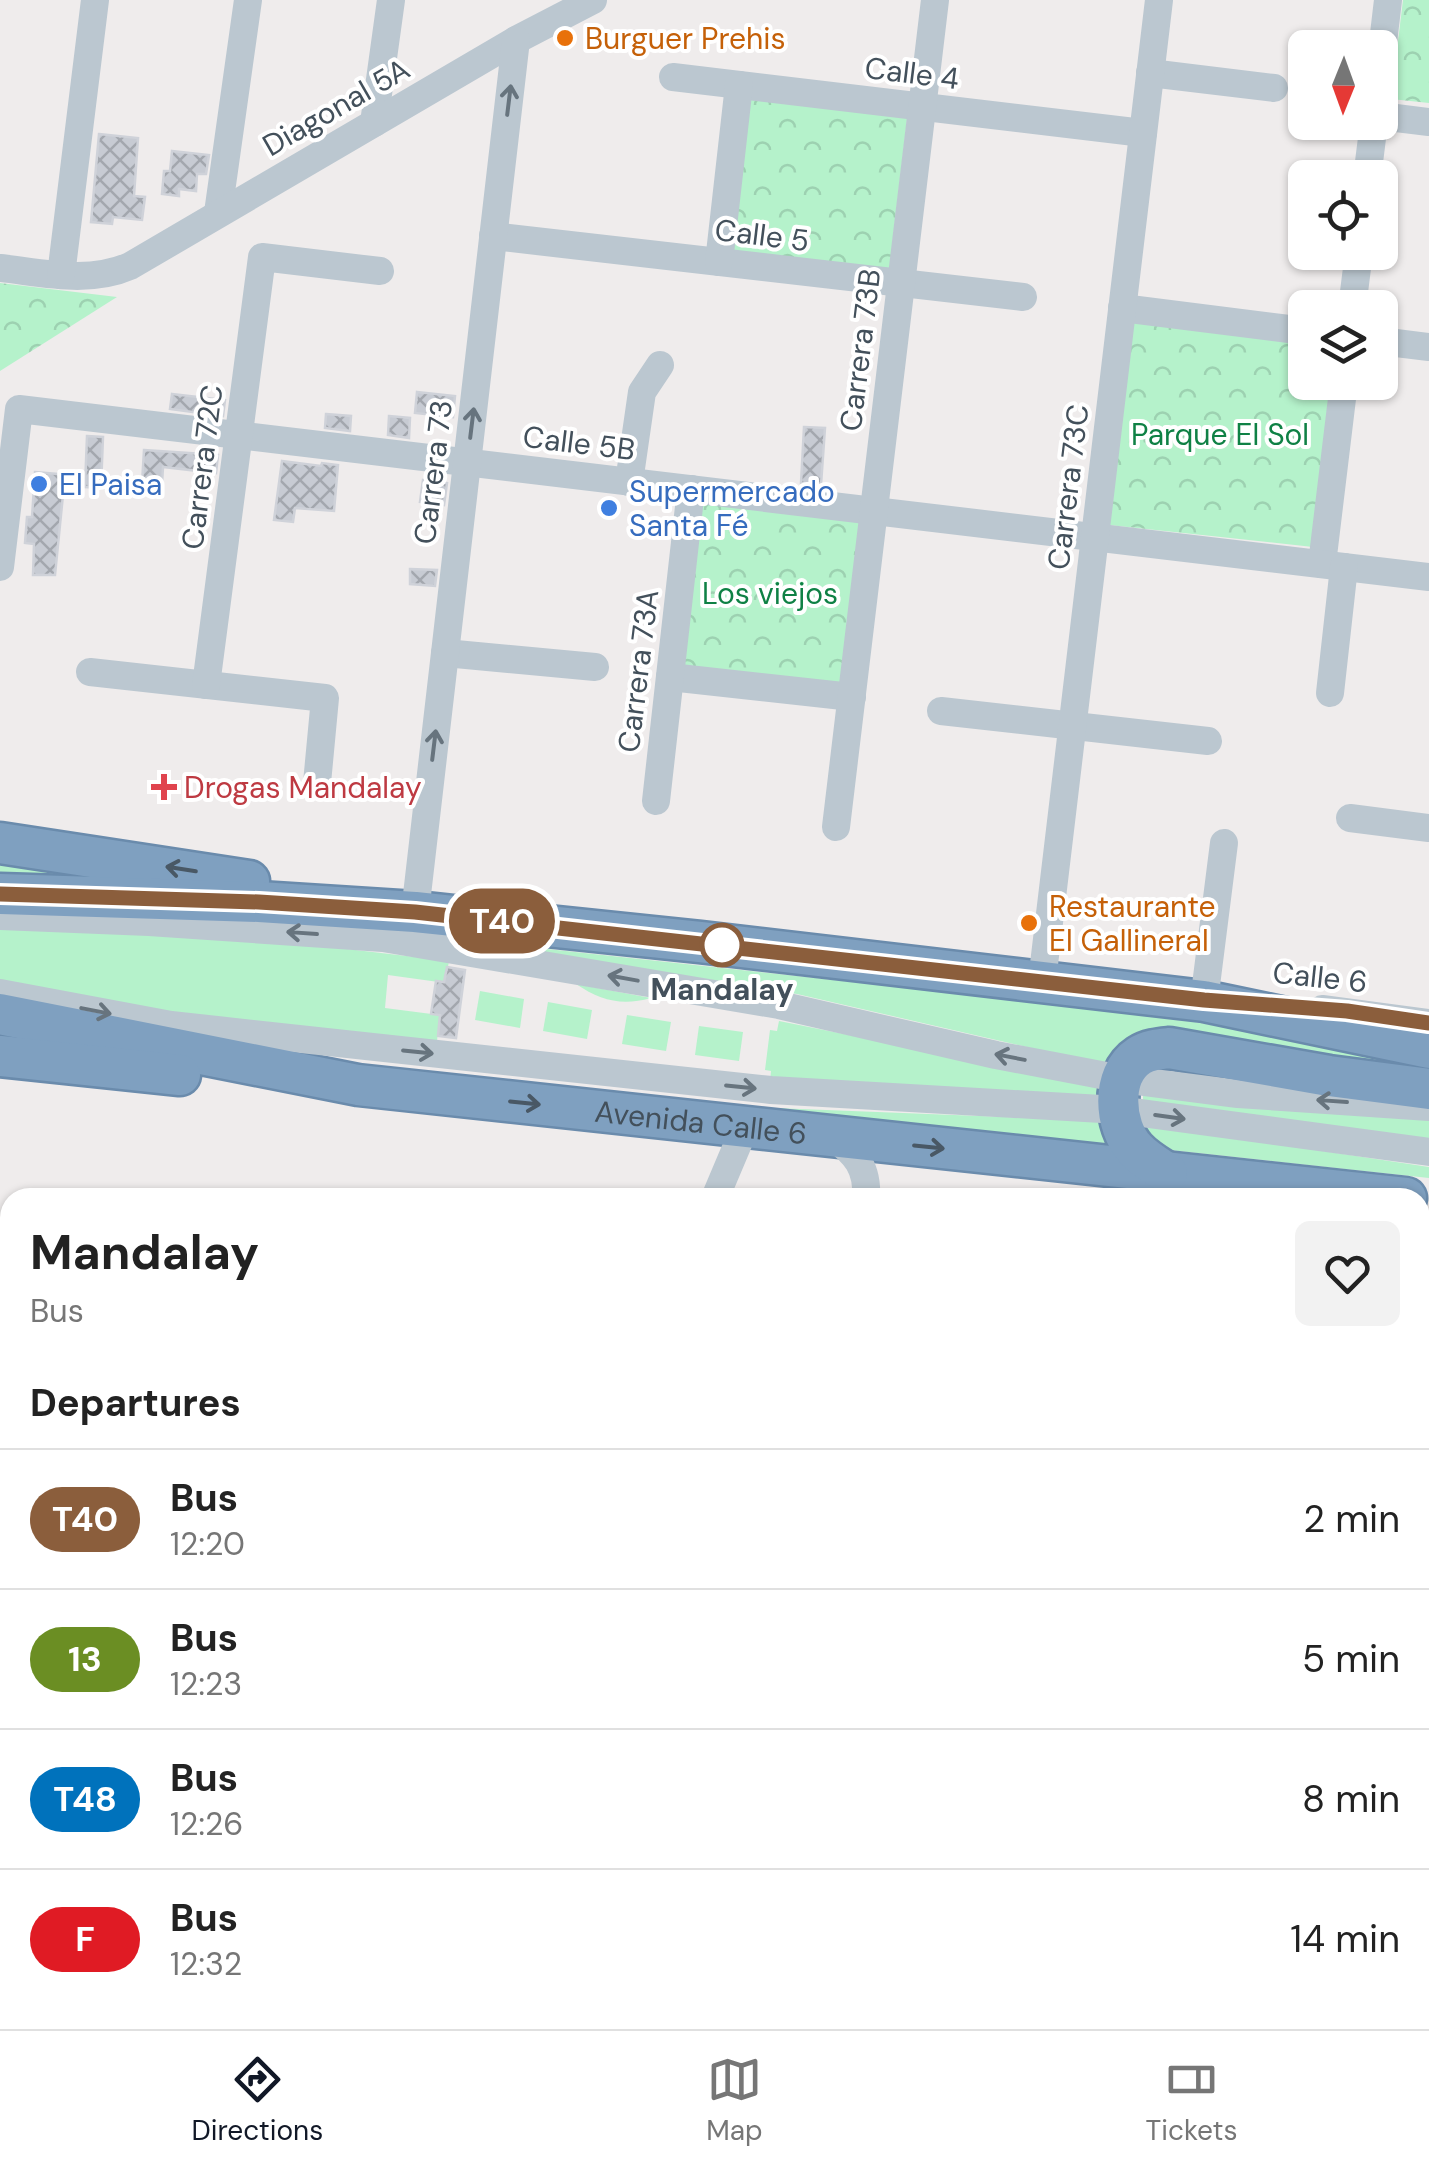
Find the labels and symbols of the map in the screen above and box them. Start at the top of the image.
place label: Burguer Prehis [585,19,786,58]
marker: Burguer Prehis [554,27,576,49]
north arrow [1288,30,1398,140]
street label: Calle 4 [863,48,961,98]
street label: Diagonal 5A [256,49,416,165]
one-way arrow [500,84,519,116]
street label: Calle 5 [713,210,811,260]
street label: Carrera 73B [831,267,889,433]
street label: Carrera 72C [173,382,231,552]
street label: Carrera 73 [405,398,461,546]
street label: Carrera 73C [1039,402,1097,572]
one-way arrow [463,407,482,439]
park label: Parque El Sol [1131,415,1309,454]
street label: Calle 5B [521,417,637,469]
place label: El Paisa [59,465,162,504]
place label: Supermercado Santa Fé [629,472,835,545]
marker: El Paisa [28,473,50,495]
marker: Supermercado Santa Fé [598,497,620,519]
park label: Los viejos [702,574,838,613]
street label: Carrera 73A [609,587,667,755]
one-way arrow [425,730,444,762]
place label: Drogas Mandalay [184,768,422,807]
marker: Drogas Mandalay [153,776,175,798]
one-way arrow [165,860,198,878]
place label: Restaurante El Gallineral [1049,887,1216,960]
line badge: T40 [444,888,560,954]
marker: Restaurante El Gallineral [1018,912,1040,934]
one-way arrow [286,923,318,942]
marker: Mandalay [701,924,743,966]
street label: Calle 6 [1271,953,1369,1001]
one-way arrow [608,968,640,987]
place label: Mandalay [650,970,794,1009]
one-way arrow [79,1002,112,1021]
one-way arrow [401,1043,434,1062]
one-way arrow [995,1047,1027,1066]
one-way arrow [725,1078,757,1097]
street label: Avenida Calle 6 [593,1091,809,1153]
one-way arrow [1316,1091,1348,1110]
one-way arrow [508,1094,540,1113]
one-way arrow [1153,1108,1186,1126]
one-way arrow [912,1138,945,1157]

